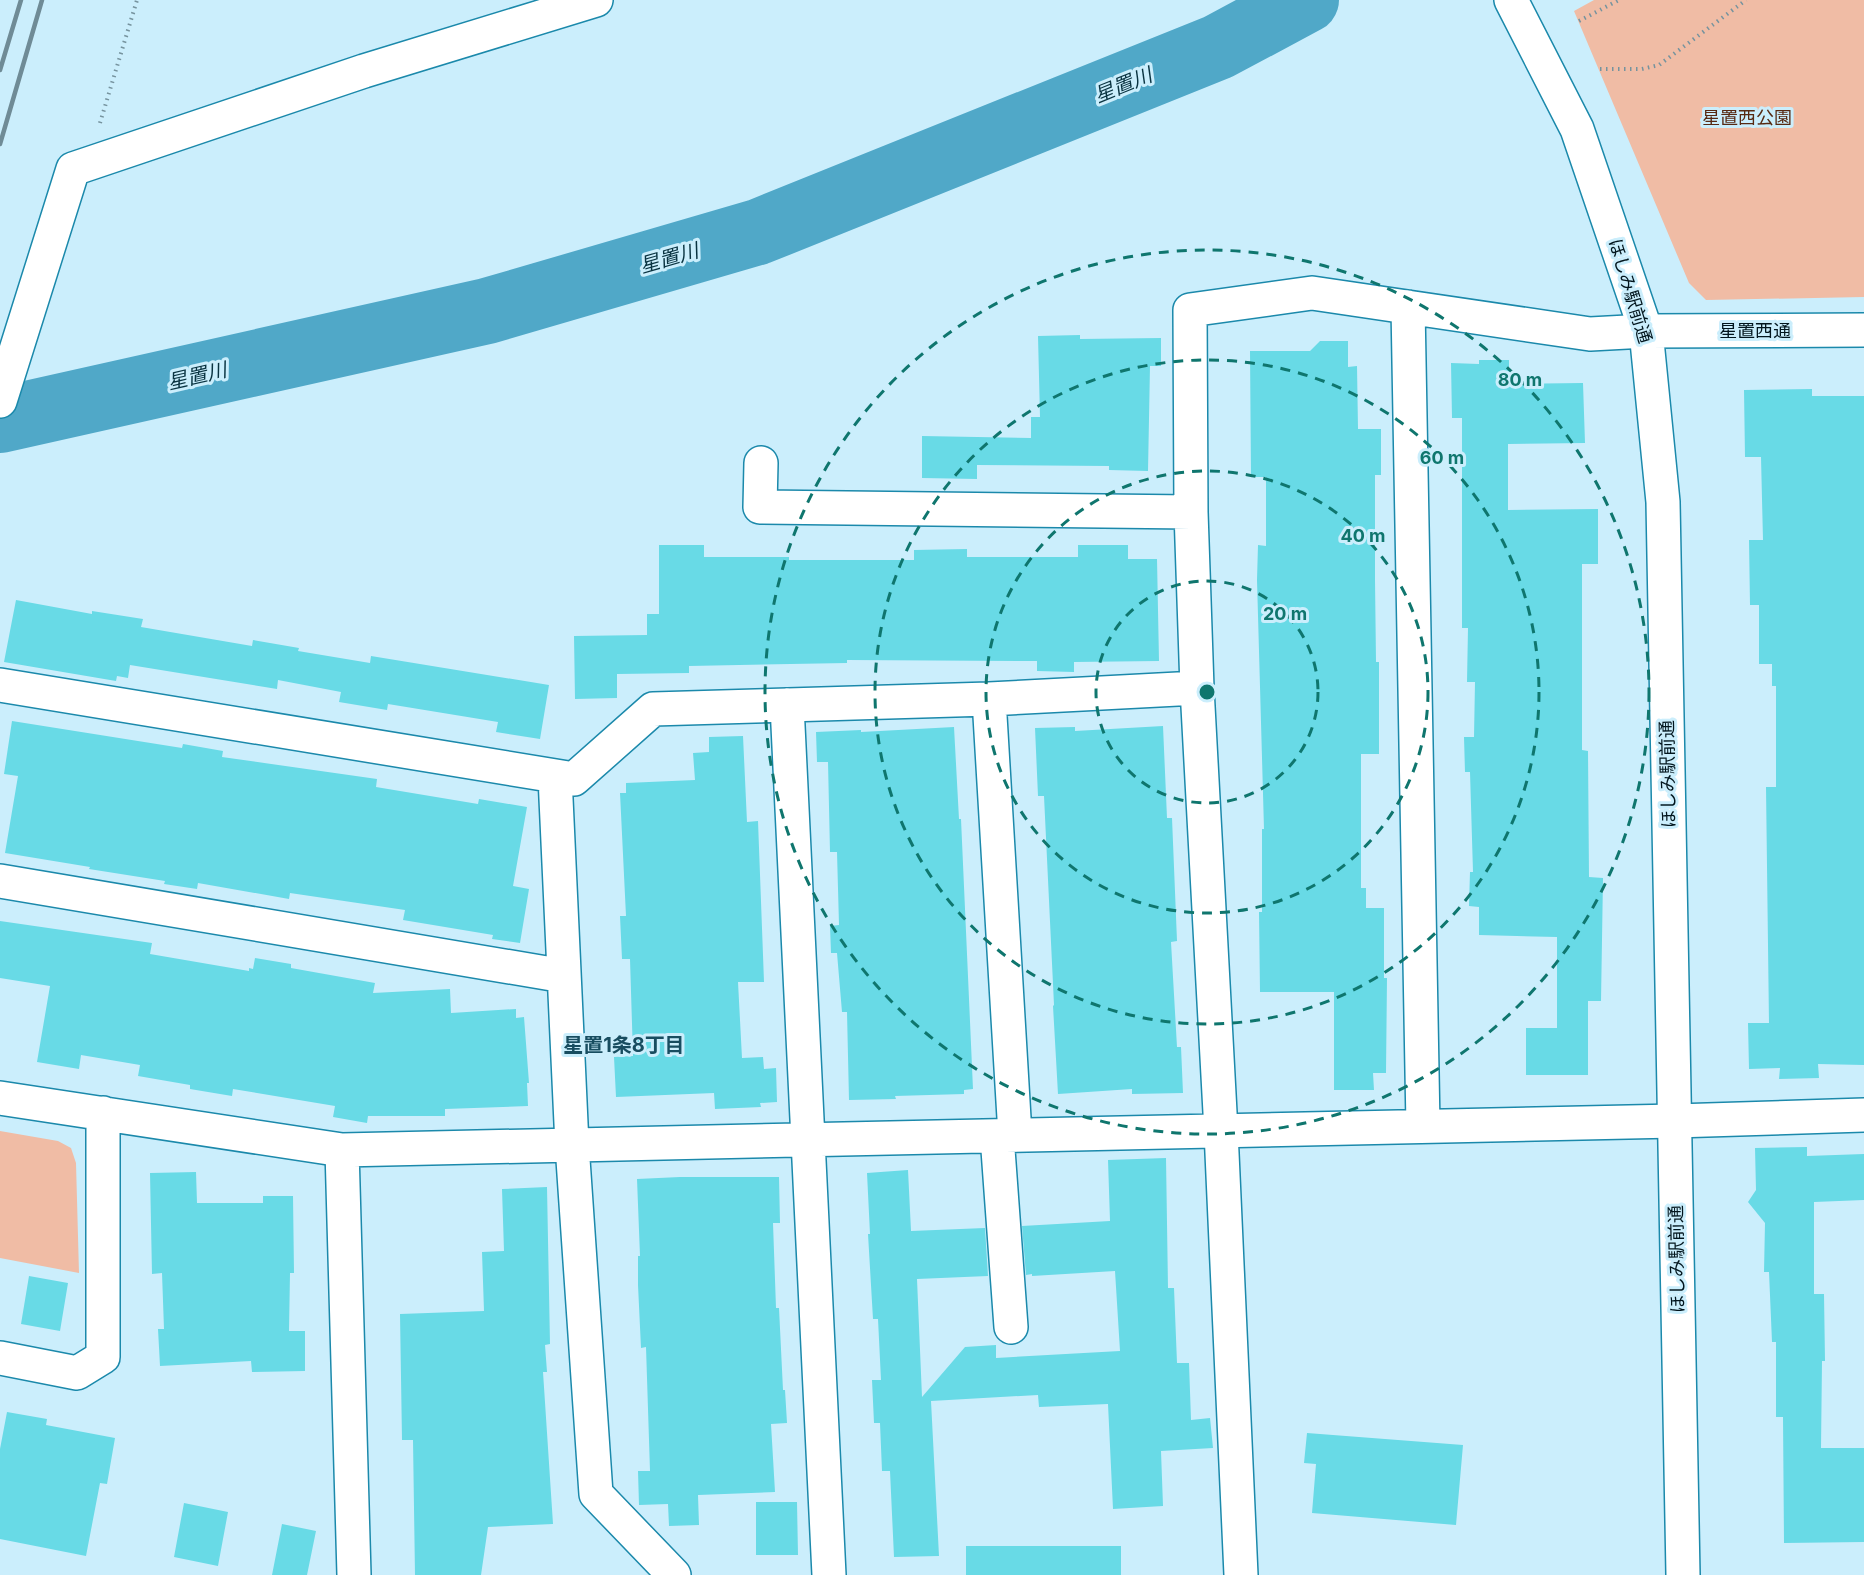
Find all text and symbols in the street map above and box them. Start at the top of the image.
water label: 星置川 [1091,62,1157,107]
park label: 星置西公園 [1702,107,1792,128]
street label: ほしみ駅前通 [1605,236,1656,346]
water label: 星置川 [637,238,703,278]
street label: 星置西通 [1719,320,1791,341]
water label: 星置川 [165,357,231,394]
text: 80 m [1498,369,1542,390]
text: 60 m [1420,447,1464,468]
text: 40 m [1341,525,1386,546]
text: 20 m [1263,603,1307,624]
centre of rings [1197,682,1217,702]
street label: ほしみ駅前通 [1656,720,1679,828]
district label: 星置1条8丁目 [563,1033,685,1057]
street label: ほしみ駅前通 [1665,1205,1688,1313]

